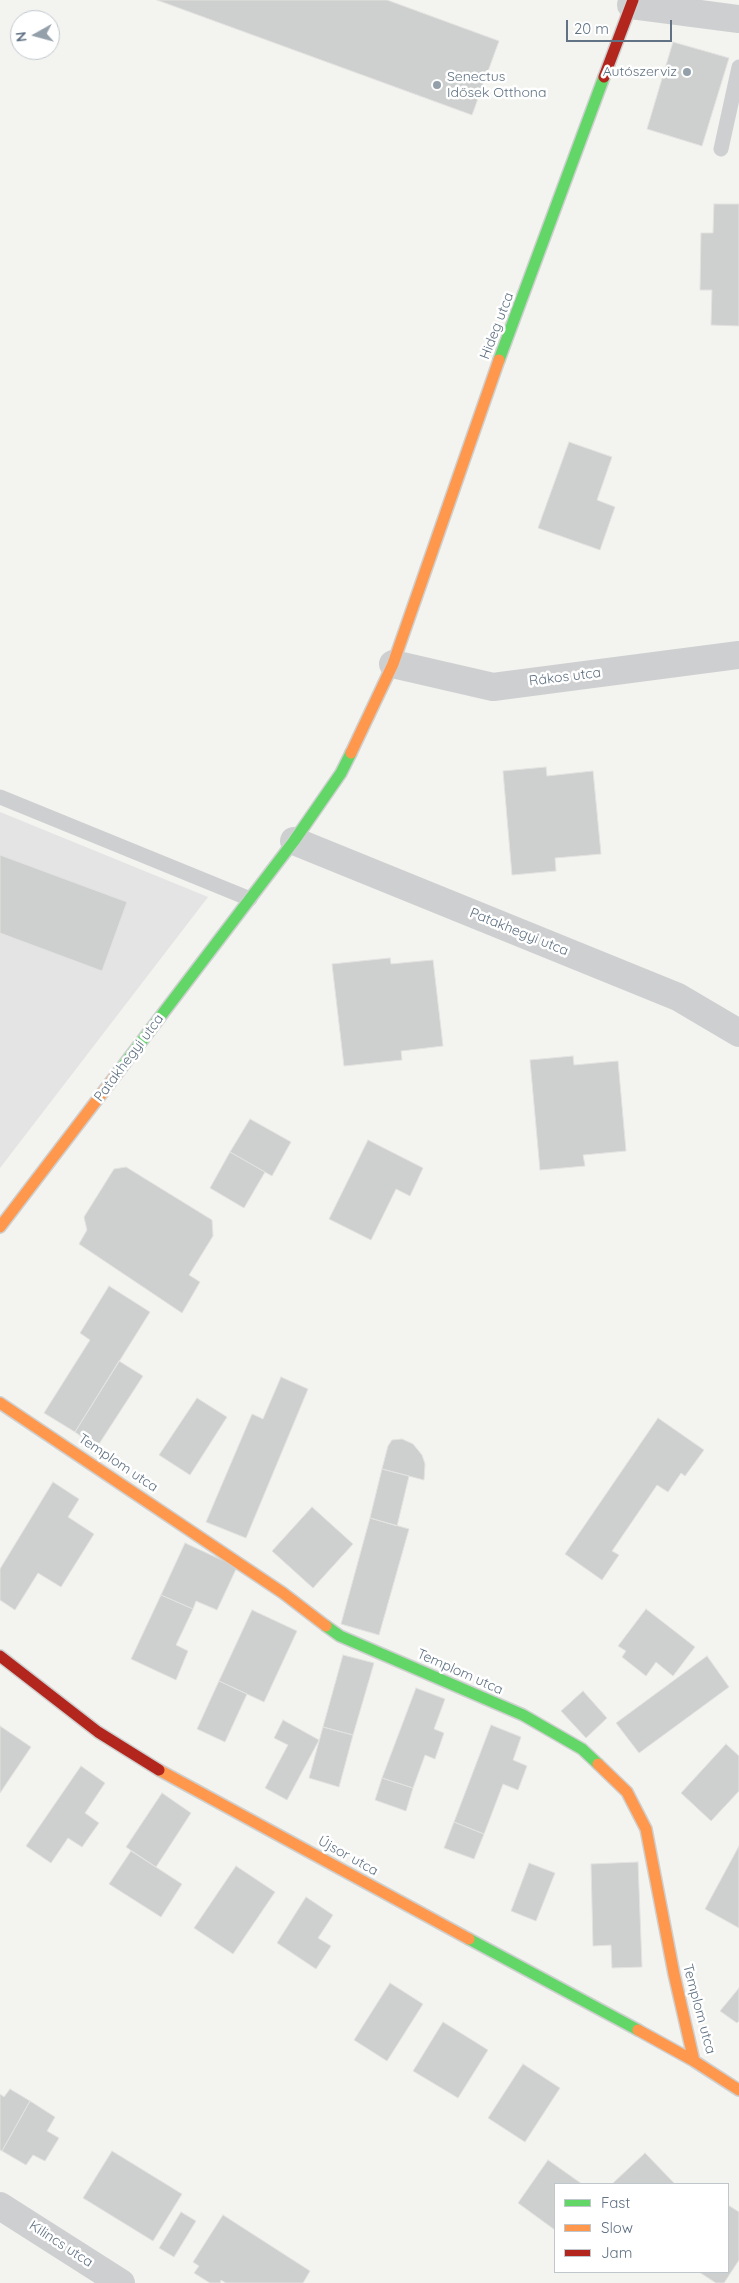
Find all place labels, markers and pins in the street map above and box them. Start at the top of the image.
place label: Autószerviz [603,64,677,80]
marker: Autószerviz [681,66,693,78]
place label: Senectus Idősek Otthona [447,69,546,102]
marker: Senectus Idősek Otthona [431,79,443,91]

